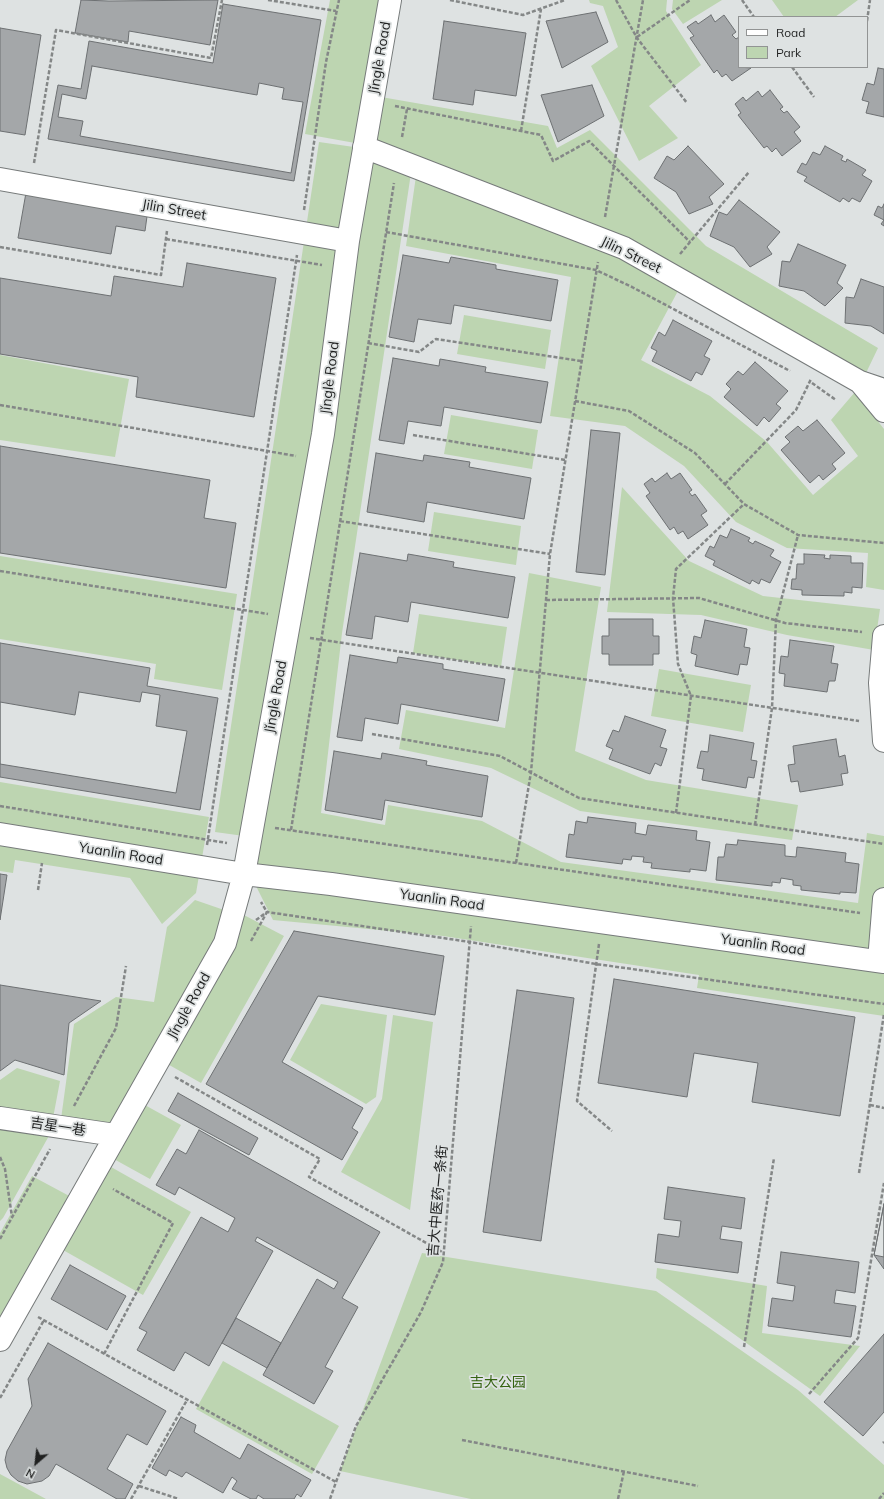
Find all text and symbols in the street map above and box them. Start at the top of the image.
legend [738,16,868,68]
street label: Jǐnglè Road [365,20,395,96]
text: Road [776,25,805,40]
text: Park [776,45,801,60]
street label: Jilin Street [140,196,208,224]
street label: Jilin Street [598,233,664,277]
street label: Jǐnglè Road [317,340,343,416]
street label: Jǐnglè Road [261,659,291,735]
street label: Yuanlin Road [78,839,164,869]
street label: Yuanlin Road [399,886,485,914]
street label: Yuanlin Road [720,931,806,959]
street label: Jǐnglè Road [164,970,214,1042]
street label: 吉星一巷 [29,1114,87,1140]
street label: 吉大中医药一条街 [425,1144,451,1258]
park label: 吉大公园 [470,1375,526,1391]
north arrow [16,1443,56,1483]
text: N [23,1465,37,1482]

